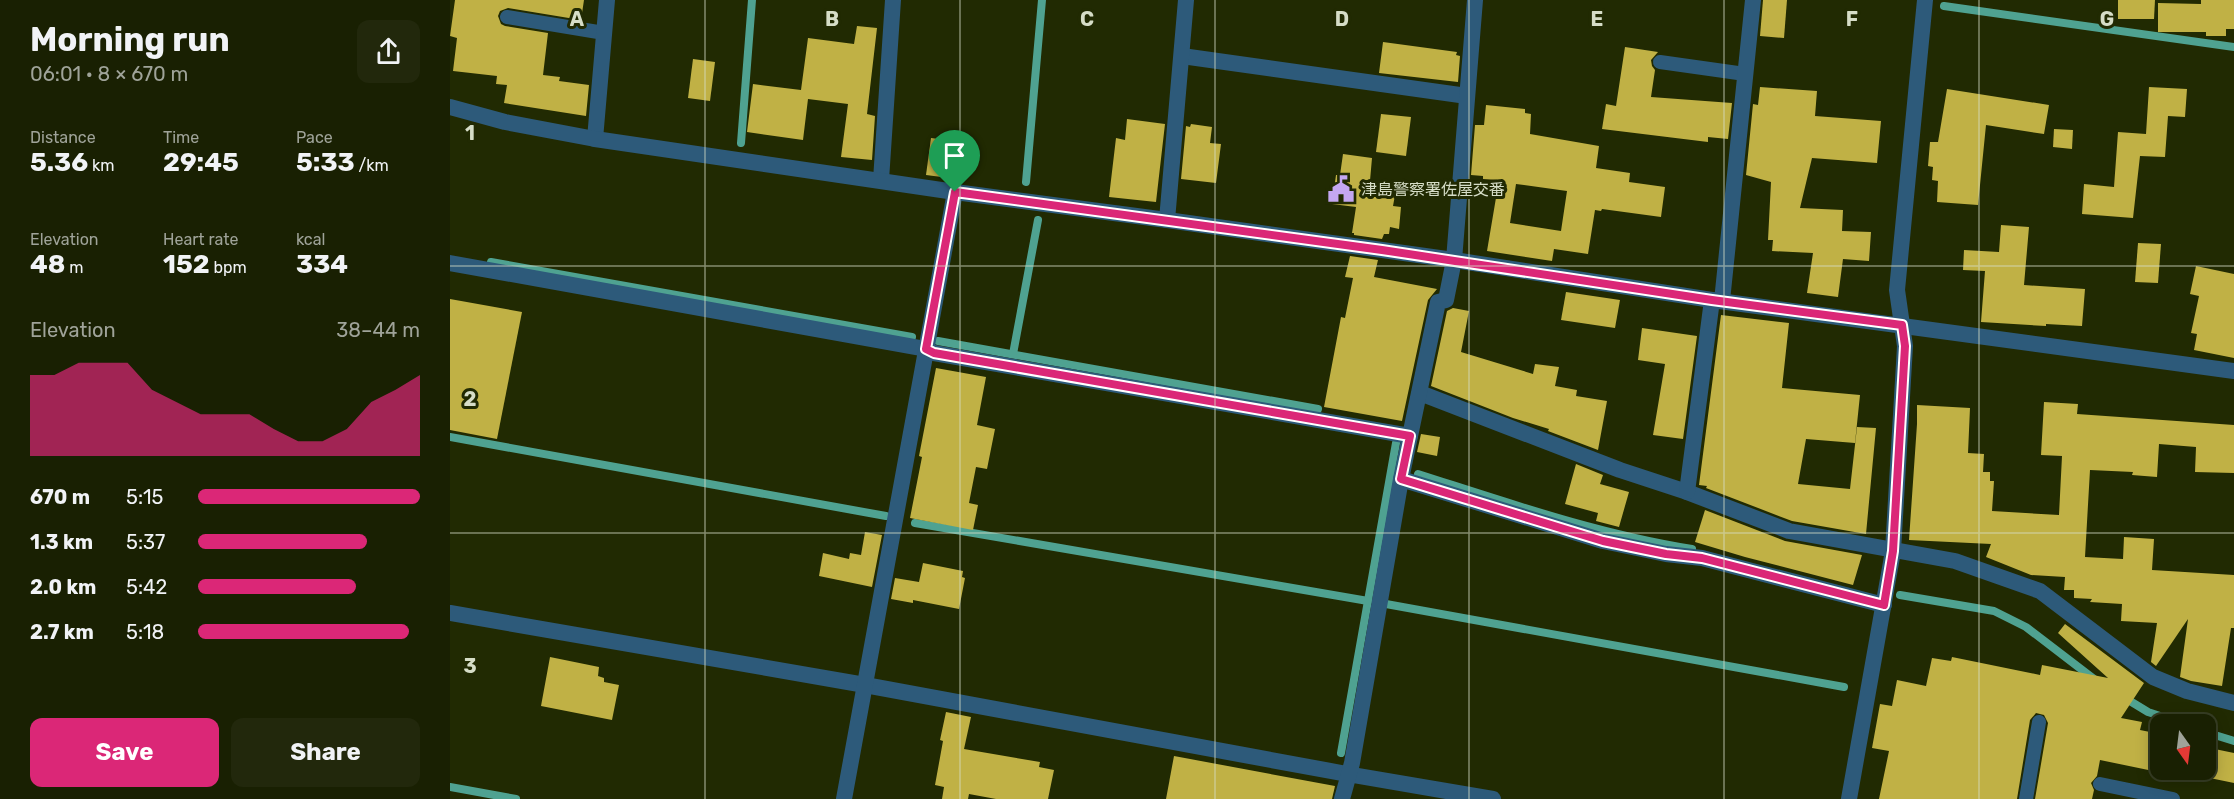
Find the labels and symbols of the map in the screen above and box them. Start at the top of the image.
text: A [570,7,585,31]
text: B [825,7,839,31]
text: C [1080,7,1094,31]
text: D [1335,7,1349,31]
text: E [1591,7,1603,31]
text: F [1846,7,1858,31]
text: G [2100,7,2114,31]
text: 1 [465,121,475,145]
pin [929,130,980,192]
public building icon: 津島警察署佐屋交番 [1326,174,1356,204]
place label: 津島警察署佐屋交番 [1361,180,1505,199]
text: 2 [464,387,477,411]
text: 3 [463,654,477,678]
north arrow [2150,714,2216,780]

